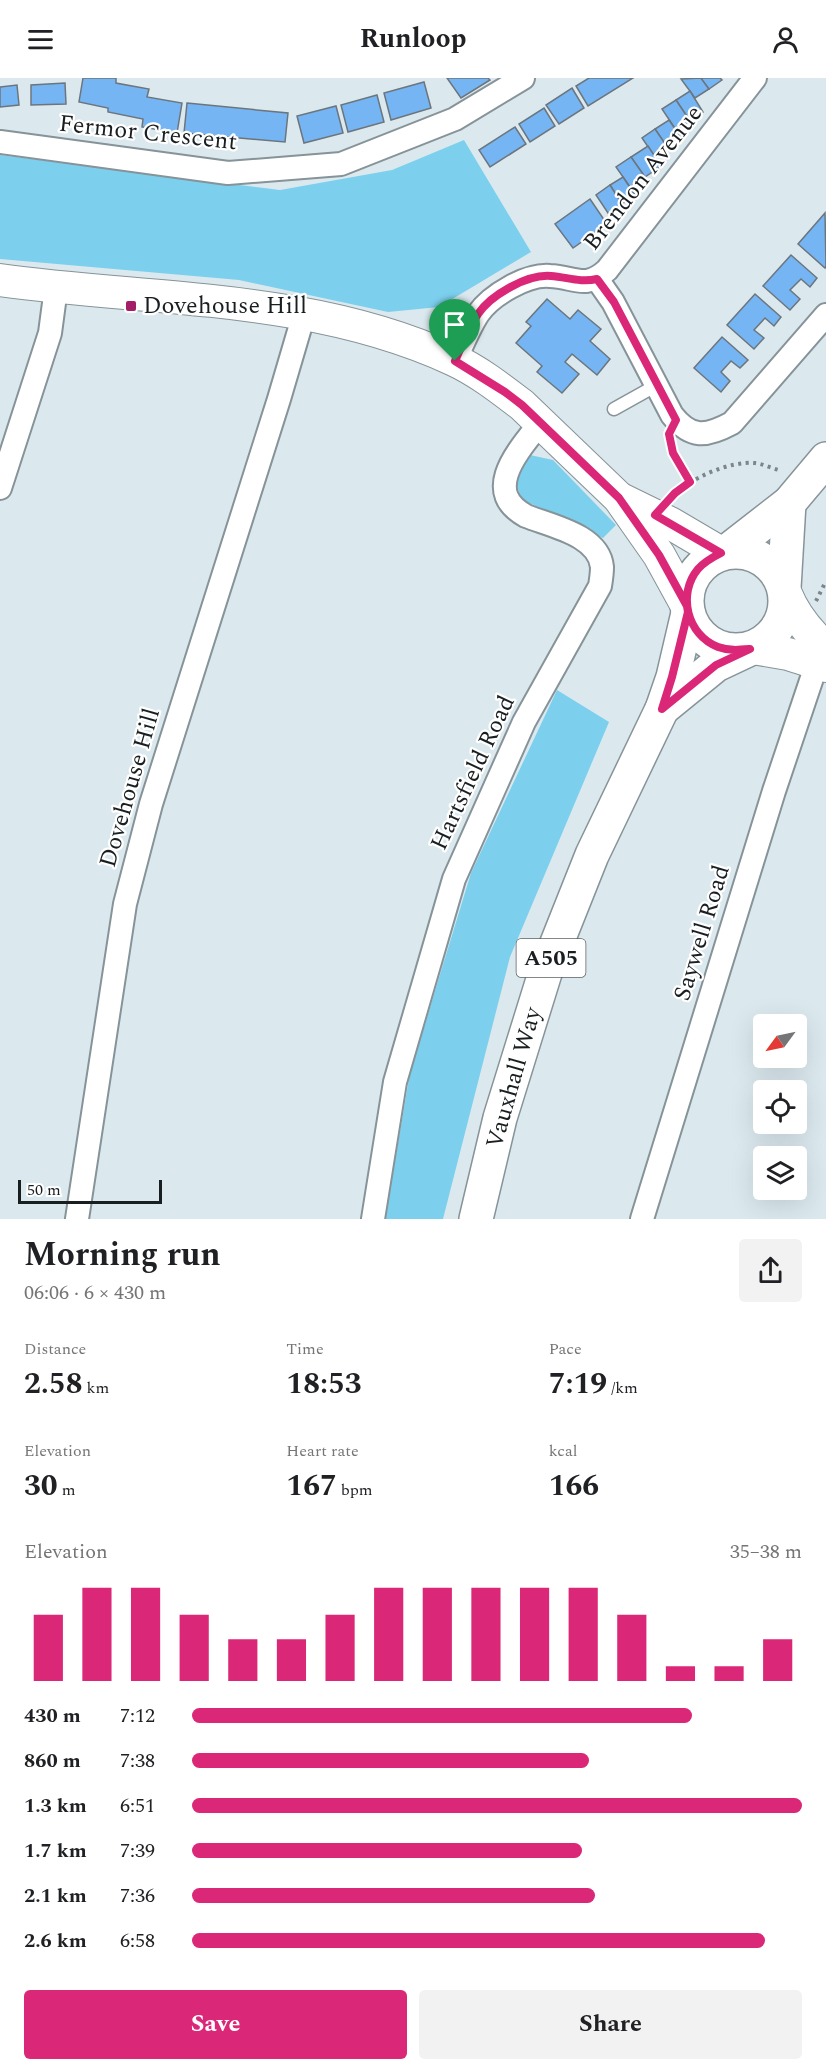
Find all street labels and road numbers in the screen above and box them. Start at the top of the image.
street label: Brendon Avenue [574,97,712,259]
street label: Fermor Crescent [57,106,239,160]
street label: Hartsfield Road [421,689,525,857]
street label: Dovehouse Hill [90,704,170,872]
street label: Saywell Road [664,861,740,1005]
road number: A505 [516,939,586,977]
street label: Vauxhall Way [477,1002,552,1153]

